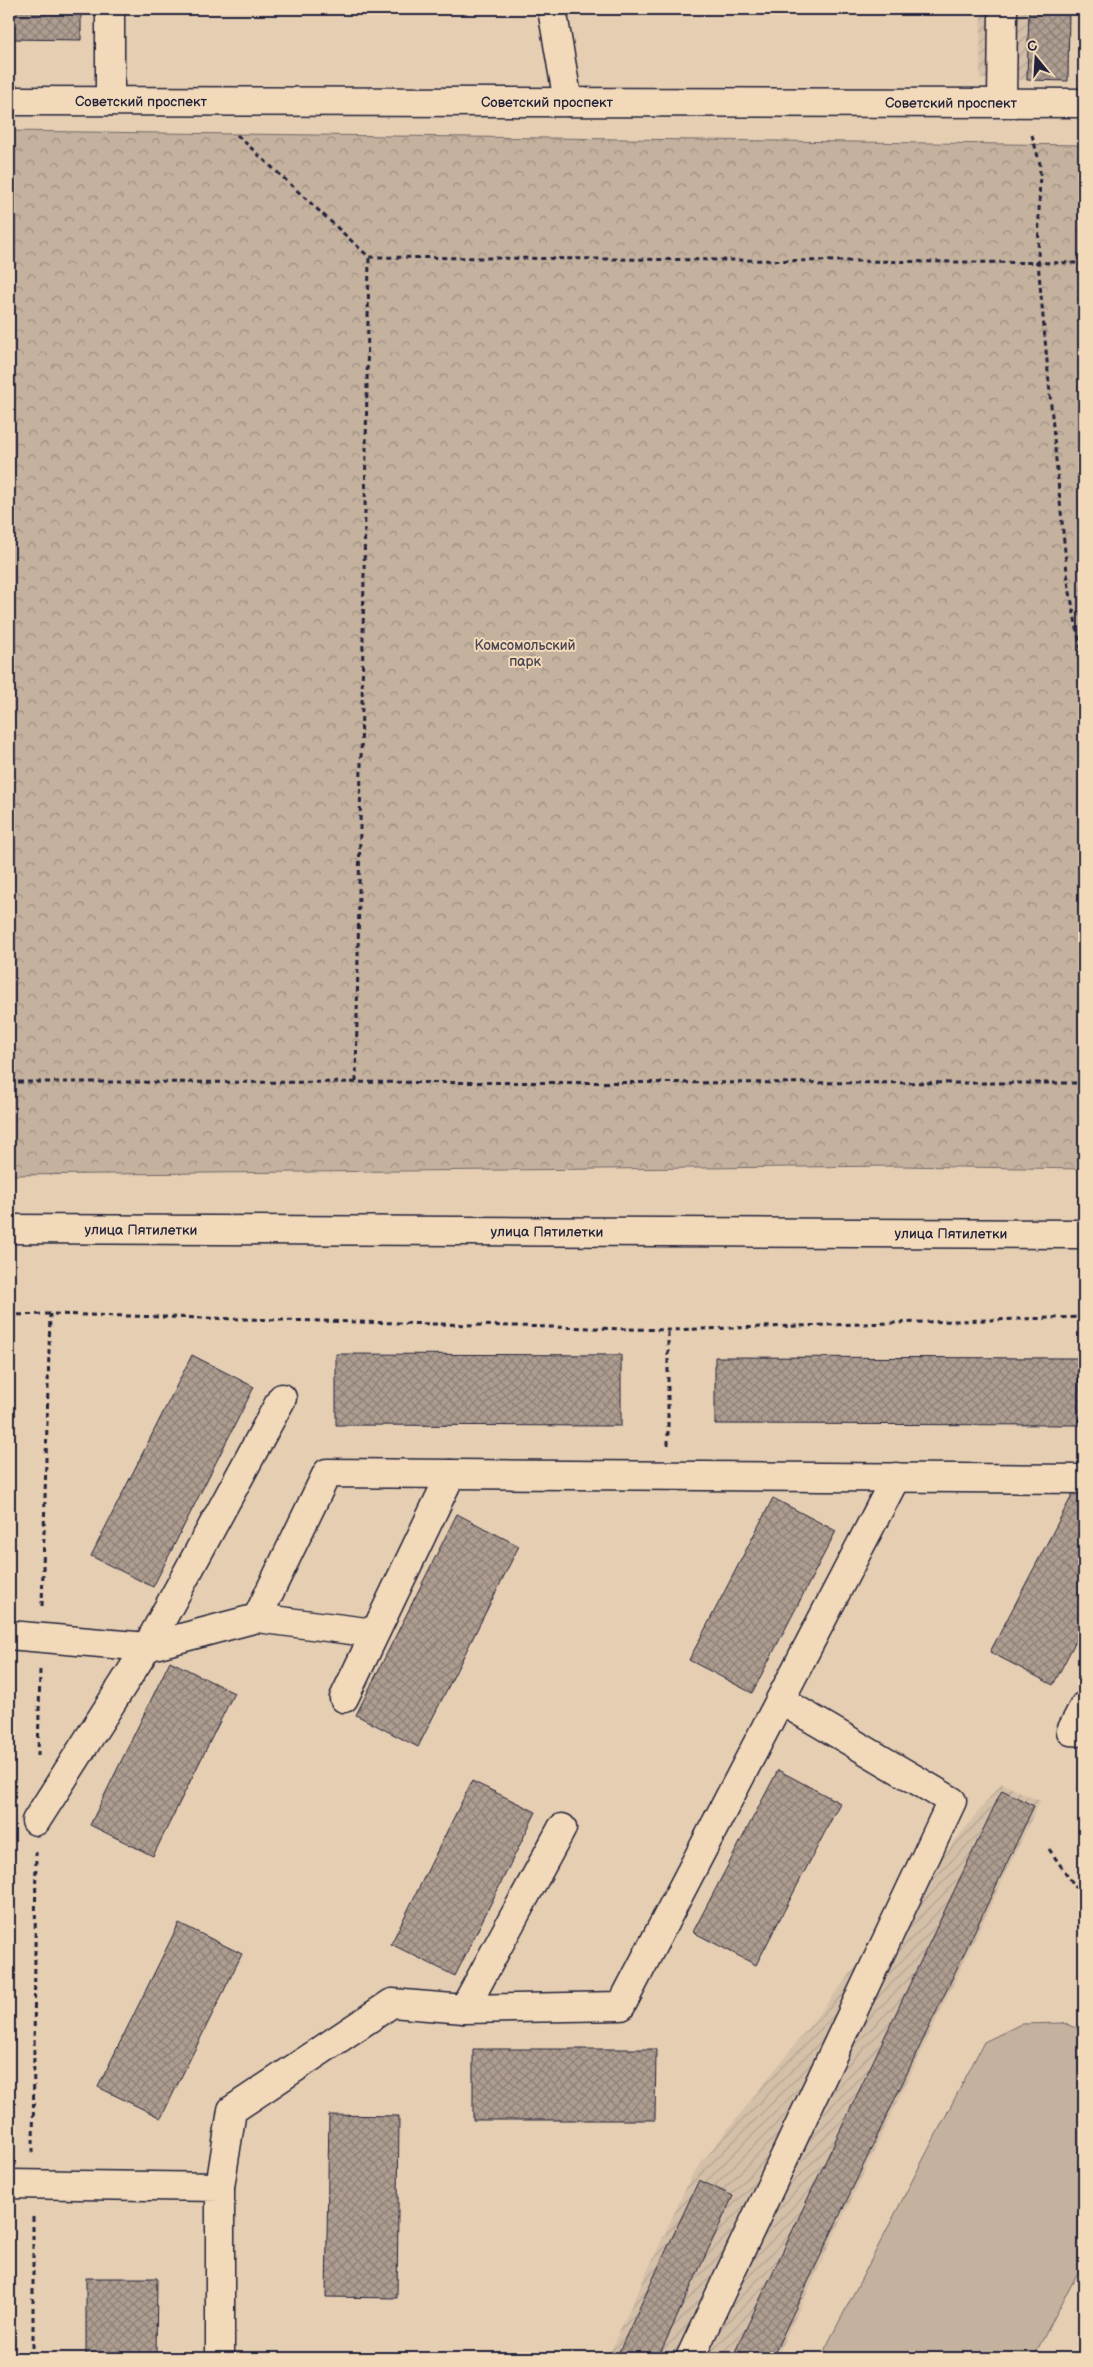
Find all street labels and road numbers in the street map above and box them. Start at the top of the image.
street label: Советский проспект [75,93,208,110]
street label: Советский проспект [481,94,614,111]
street label: Советский проспект [885,95,1018,112]
street label: улица Пятилетки [85,1221,197,1239]
street label: улица Пятилетки [491,1223,603,1241]
street label: улица Пятилетки [895,1225,1007,1243]

